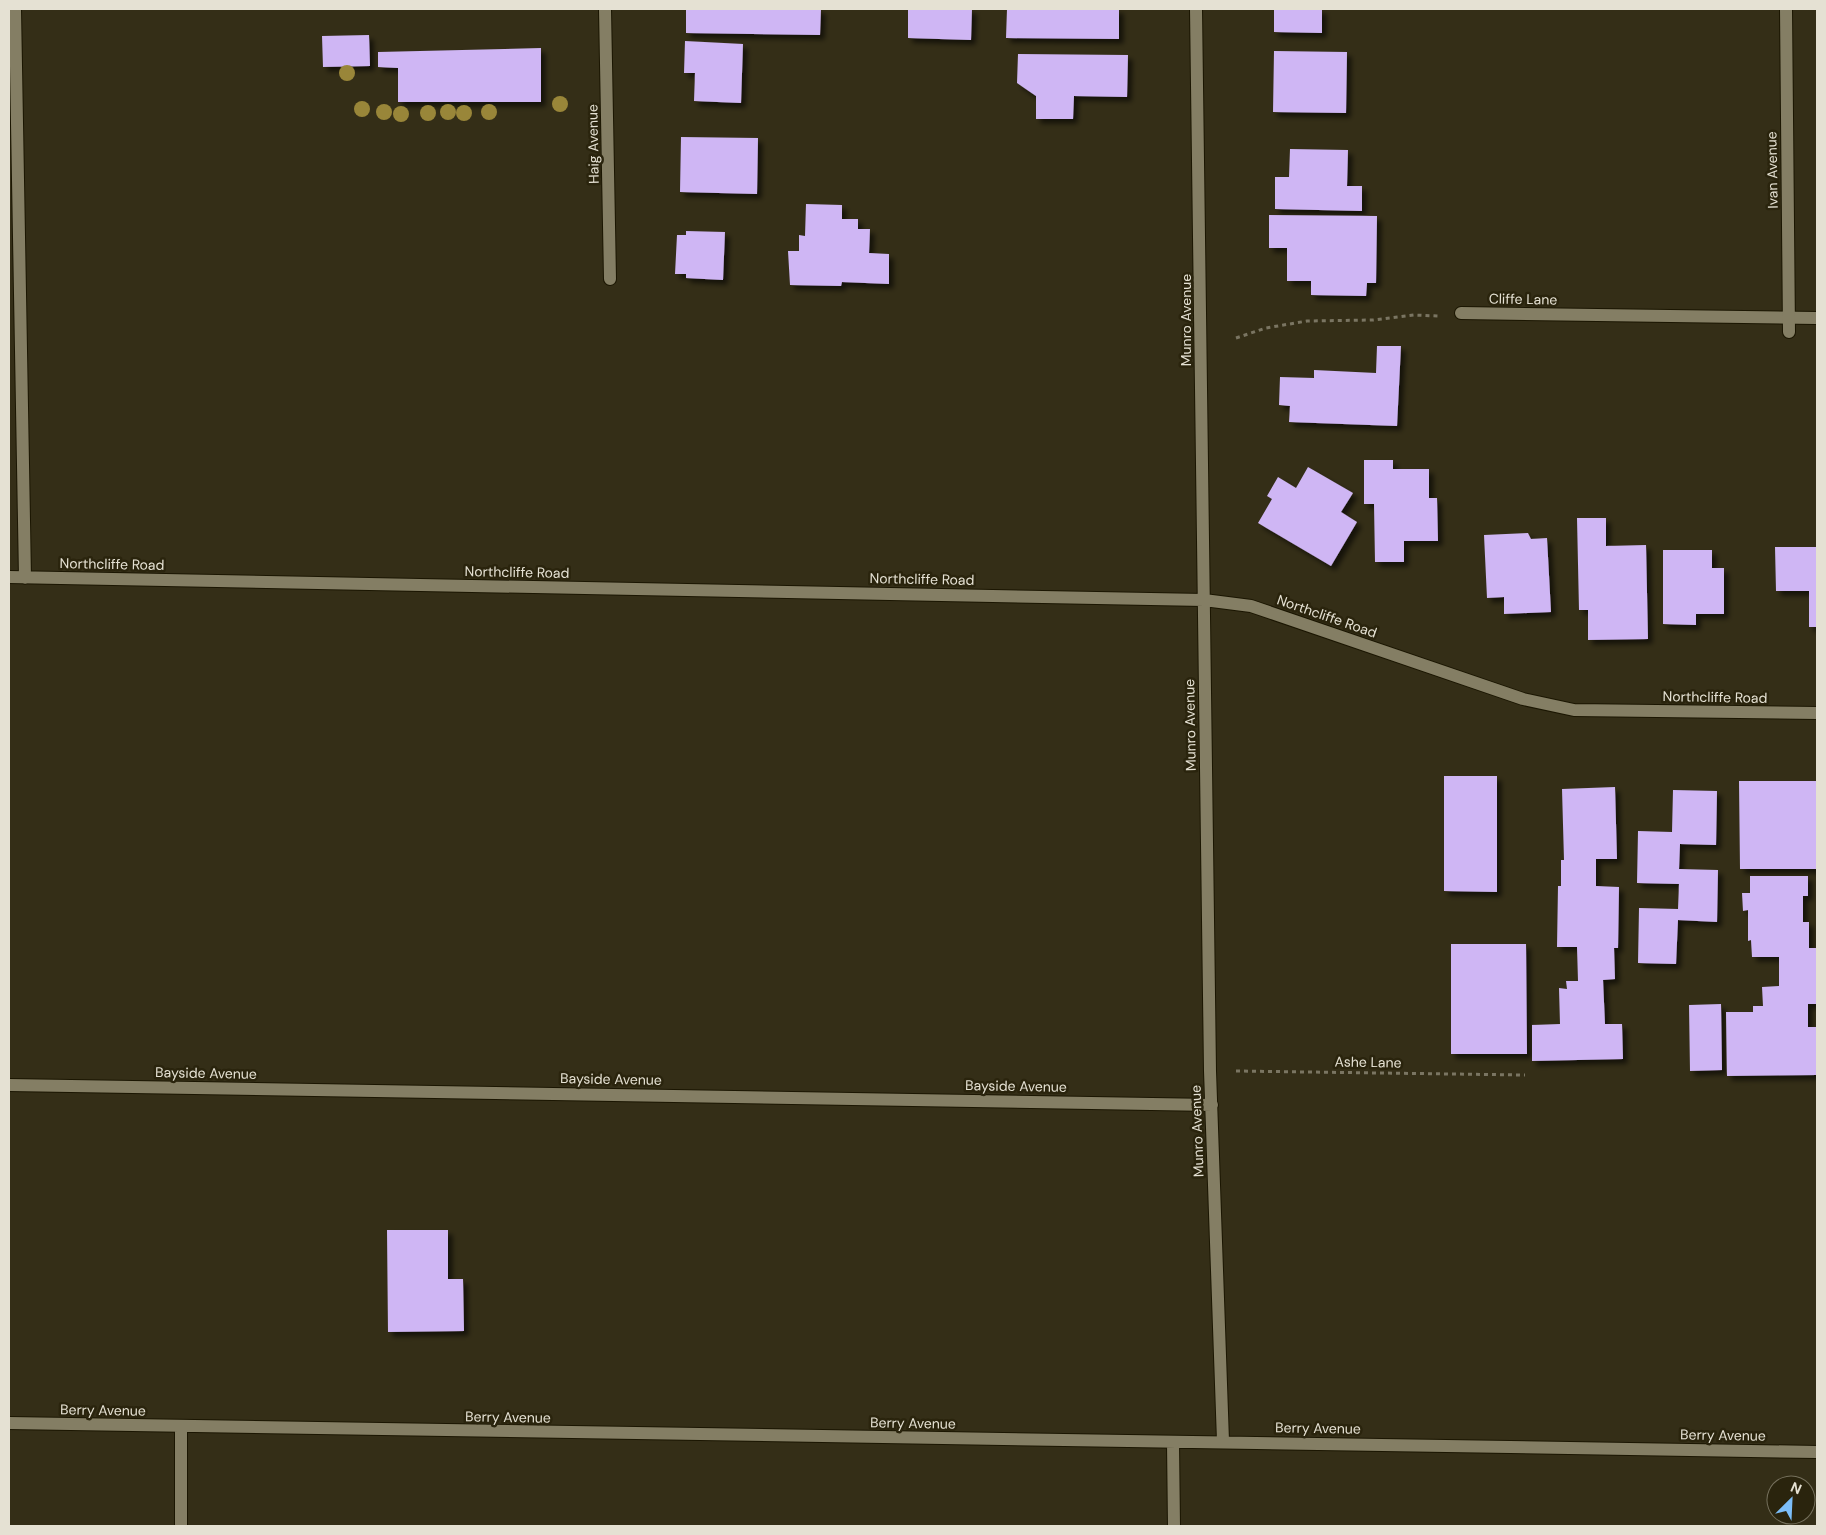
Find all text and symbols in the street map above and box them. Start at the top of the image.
street label: Haig Avenue [583,104,603,184]
street label: Ivan Avenue [1762,131,1782,209]
street label: Munro Avenue [1177,274,1195,366]
street label: Cliffe Lane [1489,289,1557,309]
street label: Northcliffe Road [59,554,165,574]
street label: Northcliffe Road [464,562,570,582]
street label: Northcliffe Road [869,569,975,589]
street label: Northcliffe Road [1275,590,1379,642]
street label: Munro Avenue [1180,679,1200,771]
street label: Northcliffe Road [1662,687,1768,707]
street label: Ashe Lane [1334,1052,1402,1072]
street label: Bayside Avenue [155,1063,257,1083]
street label: Bayside Avenue [560,1069,662,1089]
street label: Bayside Avenue [965,1076,1067,1096]
street label: Munro Avenue [1186,1084,1208,1177]
street label: Berry Avenue [60,1400,146,1420]
street label: Berry Avenue [465,1407,551,1427]
street label: Berry Avenue [870,1413,956,1433]
street label: Berry Avenue [1275,1418,1361,1438]
street label: Berry Avenue [1680,1425,1766,1445]
north arrow [1766,1475,1816,1525]
text: N [1788,1478,1805,1498]

